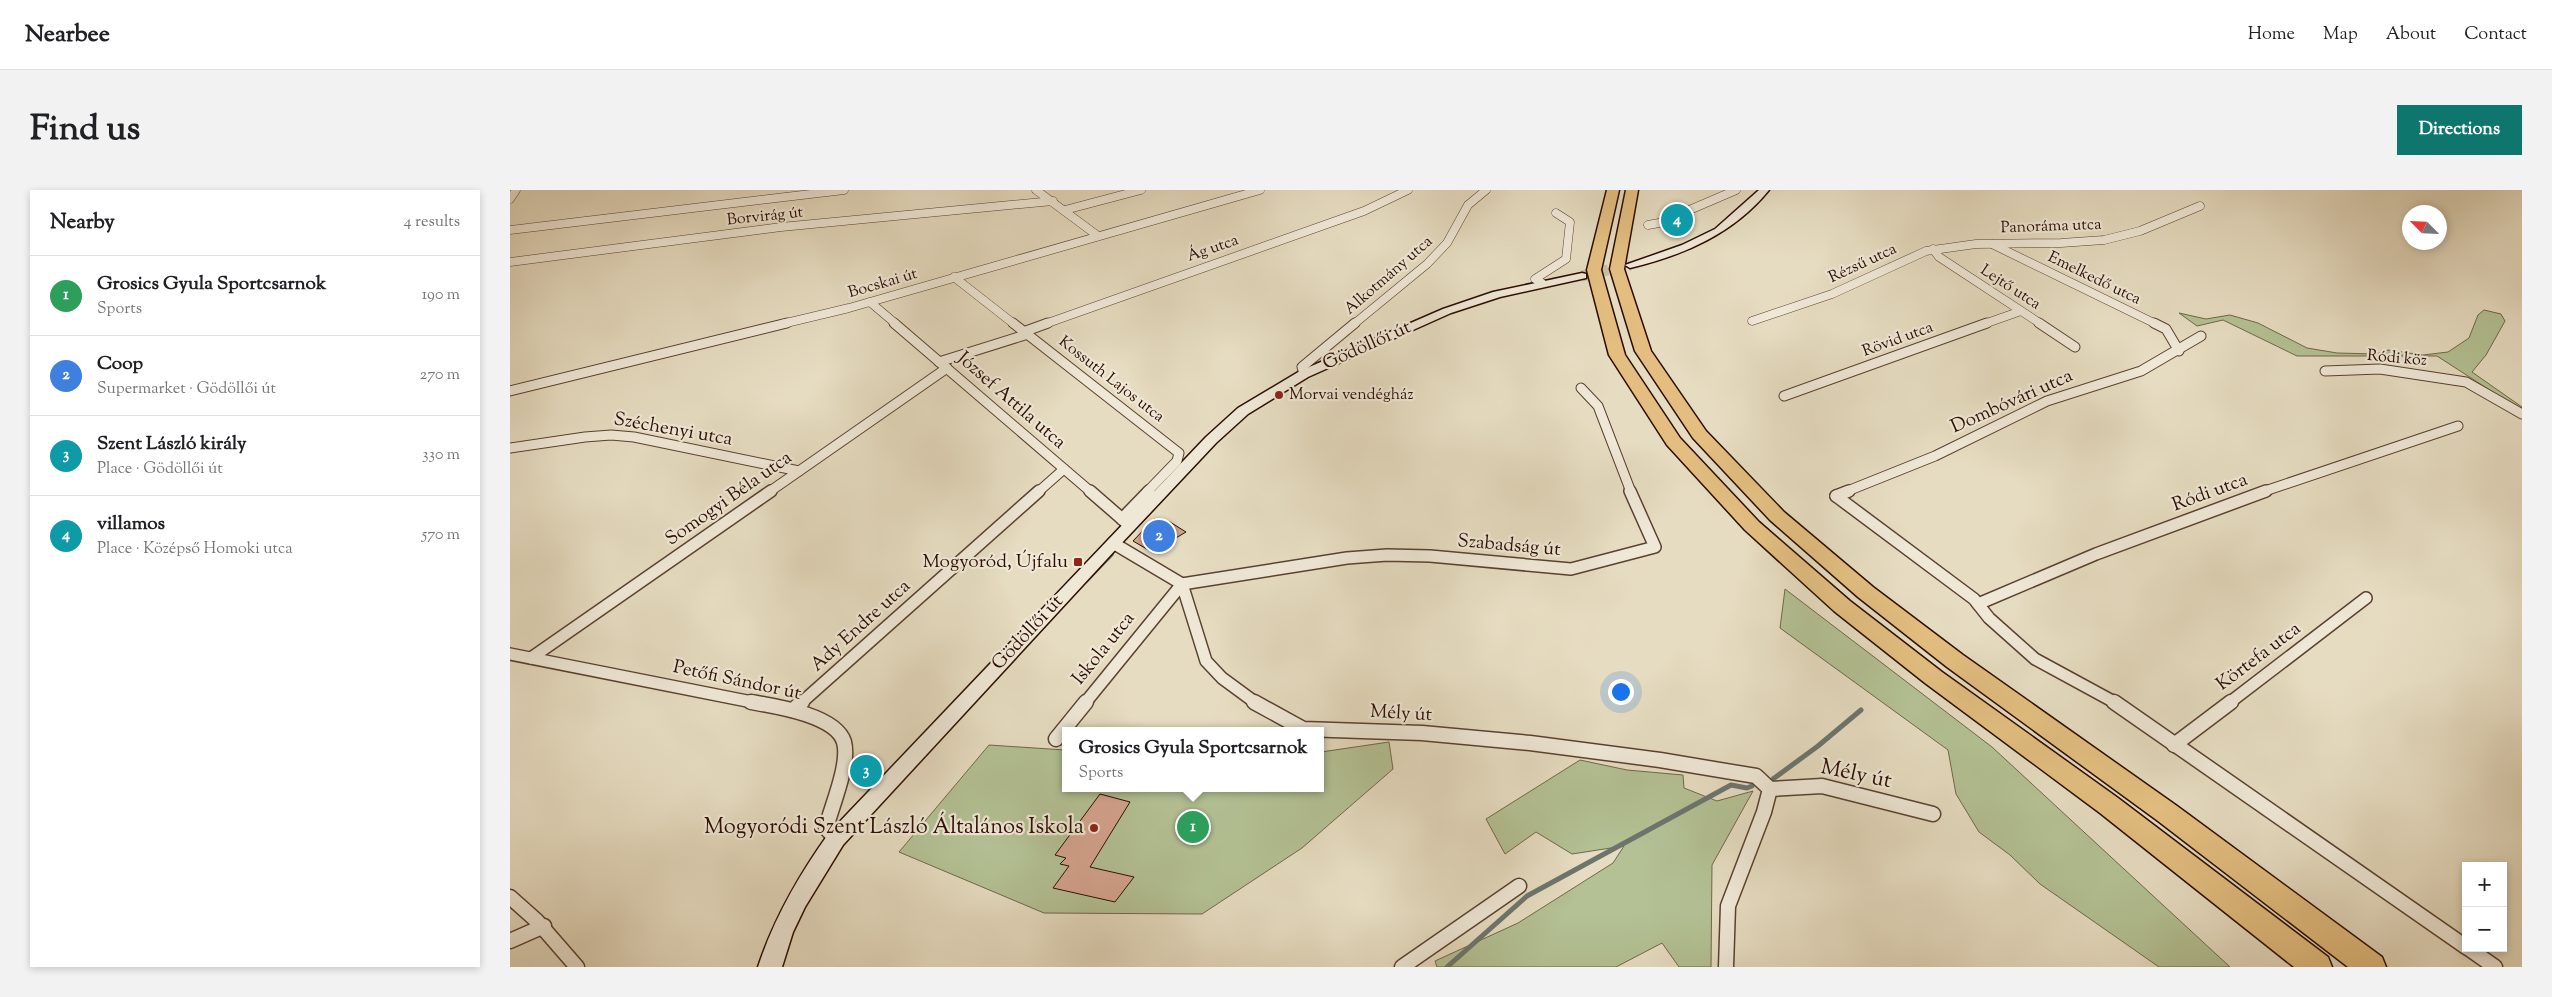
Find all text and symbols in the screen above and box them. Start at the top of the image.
text: Nearbee [25,18,110,52]
text: Home [2248,22,2295,48]
text: Map [2323,22,2358,48]
text: About [2386,22,2436,48]
text: Contact [2464,22,2527,48]
text: Find us [30,105,140,156]
button: Directions [2397,105,2522,155]
street label: Borvirág út [726,201,805,232]
pin: 4 [1661,201,1693,239]
north arrow [2402,205,2447,250]
text: Nearby [50,208,115,238]
text: 4 results [404,211,460,234]
street label: Panoráma utca [2000,214,2102,240]
street label: Ág utca [1184,229,1242,269]
street label: Alkotmány utca [1340,231,1439,321]
street label: Rézsű utca [1825,238,1901,290]
street label: Emelkedő utca [2044,247,2145,312]
street label: Lejtő utca [1975,260,2045,317]
street label: Bocskai út [846,263,921,305]
text: Grosics Gyula Sportcsarnok [97,271,326,298]
text: 1 [63,284,69,307]
text: 190 m [422,284,460,307]
text: Sports [97,298,142,321]
street label: Gödöllői út [1318,314,1416,378]
street label: Rövid utca [1859,316,1937,363]
street label: Kossuth Lajos utca [1053,331,1169,429]
street label: József Attila utca [950,345,1072,456]
street label: Ródi köz [2366,345,2428,373]
text: Coop [97,351,143,378]
street label: Dombóvári utca [1947,363,2078,441]
text: 2 [62,364,70,387]
text: 270 m [420,364,460,387]
text: Supermarket · Gödöllői út [97,378,276,401]
place label: Morvai vendégház [1289,384,1414,407]
marker: Morvai vendégház [1273,389,1285,401]
street label: Széchenyi utca [612,406,735,454]
text: Szent László király [97,431,246,458]
text: 3 [63,444,69,467]
text: 330 m [422,444,460,467]
street label: Somogyi Béla utca [660,445,798,553]
text: Place · Gödöllői út [97,458,223,481]
street label: Ródi utca [2169,467,2252,519]
text: villamos [97,511,165,538]
pin: 2 [1143,517,1175,555]
text: 4 [62,524,70,547]
text: 570 m [422,524,460,547]
street label: Szabadság út [1456,528,1562,564]
text: Place · Középső Homoki utca [97,538,293,561]
place label: Mogyoród, Újfalu [922,549,1068,576]
marker: Mogyoród, Újfalu [1072,556,1084,568]
street label: Ady Endre utca [805,574,917,678]
street label: Gödöllői út [986,589,1070,677]
street label: Iskola utca [1066,607,1142,691]
street label: Körtefa utca [2211,616,2307,698]
street label: Petőfi Sándor út [670,654,804,708]
your location [1608,679,1634,705]
street label: Mély út [1369,699,1433,729]
popup [1062,727,1324,792]
text: Grosics Gyula Sportcsarnok [1078,735,1308,762]
pin: 3 [850,752,882,790]
street label: Mély út [1818,752,1895,798]
text: Sports [1078,762,1123,785]
pin: 1 [1177,808,1209,846]
place label: Mogyoródi Szent László Általános Iskola [704,811,1084,844]
marker: Mogyoródi Szent László Általános Iskola [1088,822,1100,834]
map controls [2462,862,2507,952]
button: + [2462,862,2507,907]
button: − [2462,907,2507,952]

